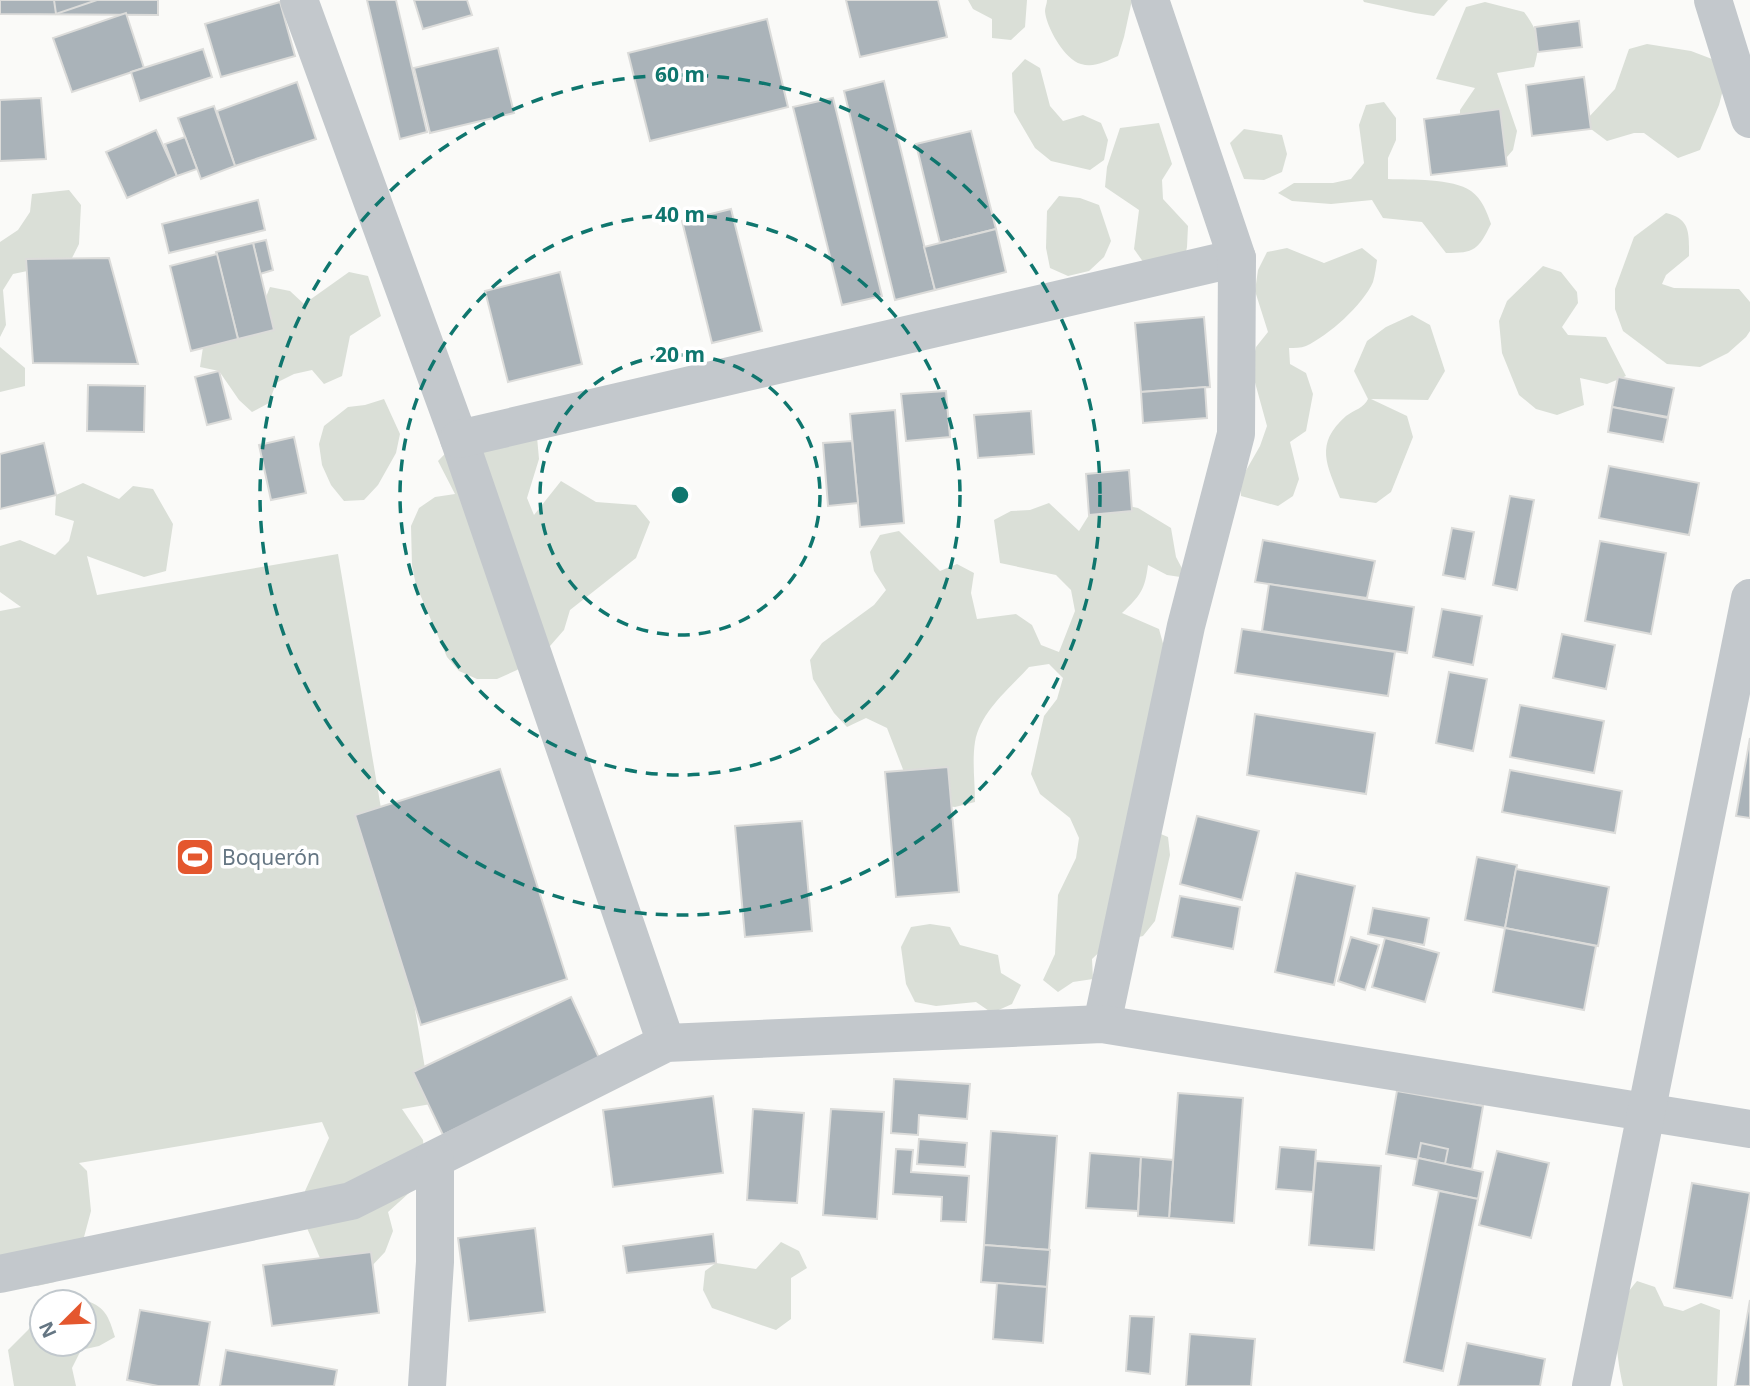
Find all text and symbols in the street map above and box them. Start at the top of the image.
text: 60 m [655,60,705,88]
text: 40 m [655,200,705,228]
text: 20 m [655,340,705,368]
centre of rings [668,483,692,507]
sports icon: Boquerón [174,836,216,878]
place label: Boquerón [222,843,320,871]
north arrow [28,1288,98,1358]
text: N [32,1318,62,1342]

